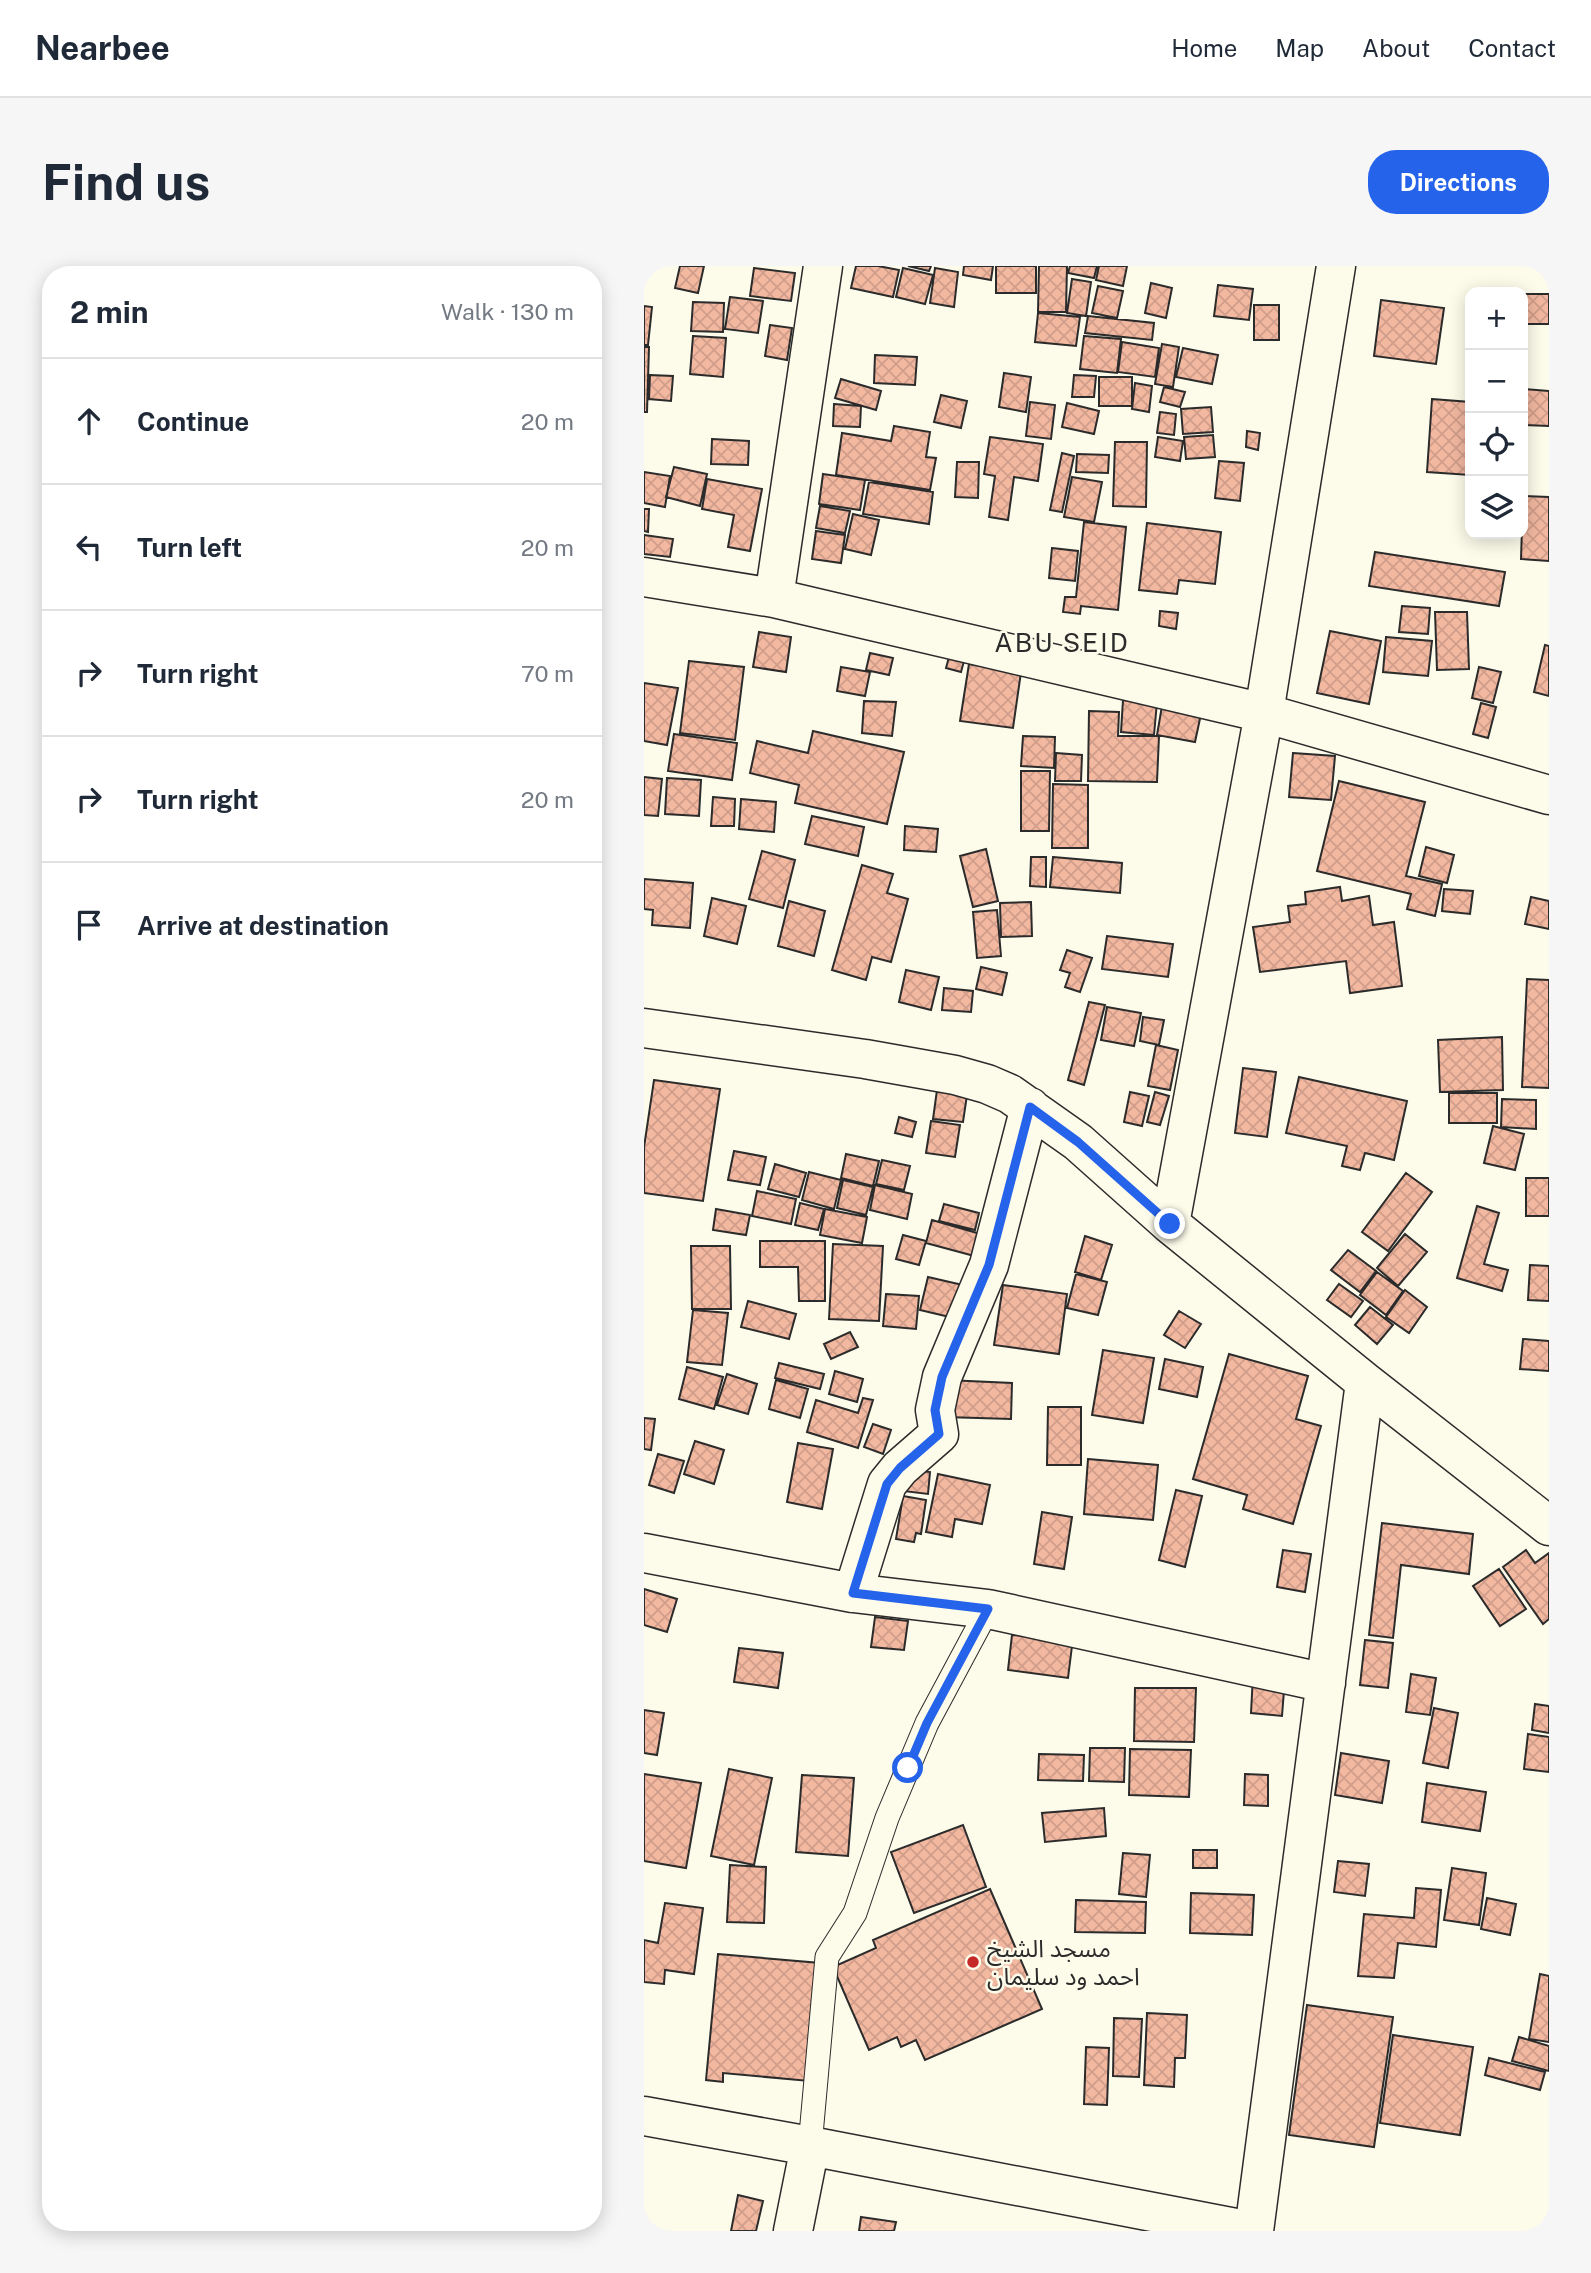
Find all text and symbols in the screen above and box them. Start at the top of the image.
text: Nearbee [35,29,170,67]
text: Home [1171,34,1237,62]
text: Map [1275,34,1324,62]
text: About [1362,34,1430,62]
text: Contact [1468,34,1556,62]
button: Directions [1368,150,1549,214]
text: Find us [42,153,210,211]
map controls [1465,287,1528,539]
button: + [1465,287,1528,350]
text: 2 min [70,294,149,330]
text: Walk · 130 m [441,298,574,325]
button: − [1465,350,1528,413]
icon: ahead [70,402,108,440]
text: Continue [137,406,249,437]
text: 20 m [521,408,574,435]
button: locate [1465,413,1528,476]
button: layers [1465,476,1528,539]
icon: left [70,528,108,566]
text: Turn left [137,532,242,563]
text: 20 m [521,534,574,561]
district label: ABU SEID [994,627,1130,658]
icon: right [70,654,108,692]
text: Turn right [137,658,259,689]
text: 70 m [521,660,574,687]
icon: right [70,780,108,818]
text: Turn right [137,784,259,815]
text: 20 m [521,786,574,813]
icon: arrive [70,906,108,944]
text: Arrive at destination [137,910,389,941]
route end [1154,1208,1185,1239]
route start [892,1752,923,1783]
place label: مسجد الشيخ احمد ود سليمان [987,1934,1140,1991]
marker: مسجد الشيخ احمد ود سليمان [965,1954,981,1970]

